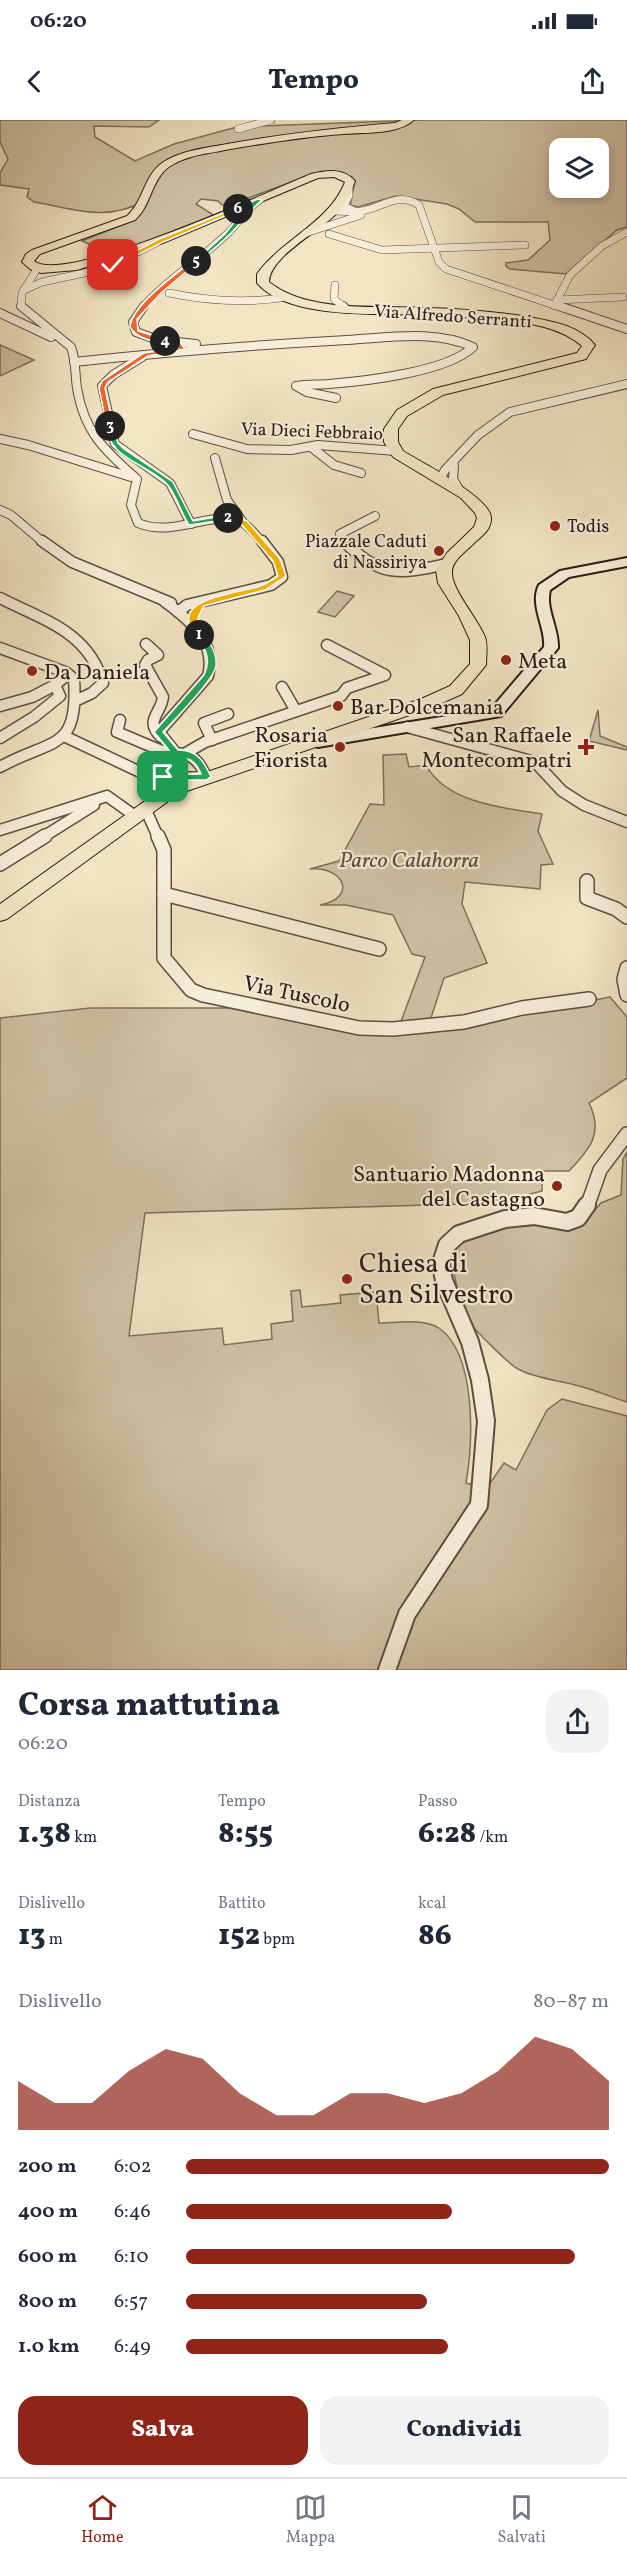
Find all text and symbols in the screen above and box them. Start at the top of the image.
text: 06:20 [30,6,87,37]
text: Tempo [268,62,359,100]
icon: back [18,65,51,98]
icon: share [576,65,609,98]
map controls [549,138,609,198]
button: layers [549,138,609,198]
pin: 6 [223,194,253,224]
text: 6 [234,198,242,220]
pin [87,239,138,290]
pin: 5 [181,246,211,276]
icon: check [96,248,129,281]
text: 5 [192,250,200,272]
street label: Via Alfredo Serranti [373,300,533,335]
pin: 4 [150,326,180,356]
text: 4 [160,330,170,352]
pin: 3 [95,411,125,441]
text: 3 [106,415,114,437]
street label: Via Dieci Febbraio [240,418,384,447]
pin: 2 [213,503,243,533]
text: 2 [224,507,232,529]
place label: Todis [567,515,609,540]
marker: Todis [548,519,562,533]
place label: Piazzale Caduti di Nassiriya [305,530,427,576]
marker: Piazzale Caduti di Nassiriya [432,544,446,558]
pin: 1 [184,620,214,650]
text: 1 [196,624,202,646]
place label: Meta [518,647,567,678]
marker: Meta [499,653,513,667]
place label: Da Daniela [44,658,150,689]
marker: Da Daniela [25,664,39,678]
place label: Bar Dolcemania [350,693,504,724]
marker: Bar Dolcemania [331,699,345,713]
place label: Rosaria Fiorista [254,721,328,777]
place label: San Raffaele Montecompatri [421,721,572,777]
marker: San Raffaele Montecompatri [577,738,595,756]
marker: Rosaria Fiorista [333,740,347,754]
pin [137,751,188,802]
icon: arrive [146,760,179,793]
park label: Parco Calahorra [339,846,479,877]
street label: Via Tuscolo [240,969,353,1022]
place label: Santuario Madonna del Castagno [353,1160,545,1216]
marker: Santuario Madonna del Castagno [550,1179,564,1193]
place label: Chiesa di San Silvestro [359,1246,513,1315]
marker: Chiesa di San Silvestro [340,1272,354,1286]
text: Corsa mattutina [18,1684,280,1730]
button: share [546,1690,609,1753]
text: 06:20 [18,1730,68,1758]
text: Distanza [18,1791,80,1813]
text: Tempo [218,1791,266,1813]
text: Passo [418,1791,457,1813]
text: 1.38 [18,1813,71,1855]
text: 8:55 [218,1813,273,1855]
text: 6:28 [418,1813,476,1855]
text: km [71,1827,97,1849]
text: /km [476,1827,508,1849]
text: Dislivello [18,1893,85,1915]
text: Battito [218,1893,266,1915]
text: kcal [418,1893,446,1915]
text: 13 [18,1915,45,1957]
text: 152 [218,1915,260,1957]
text: 86 [418,1915,452,1957]
text: m [45,1929,63,1951]
text: bpm [260,1929,295,1951]
text: Dislivello [18,1988,102,2016]
text: 80–87 m [533,1988,609,2016]
text: 200 m [18,2153,76,2181]
text: 6:02 [114,2153,152,2181]
text: 400 m [18,2198,78,2226]
text: 6:46 [114,2198,151,2226]
text: 600 m [18,2243,77,2271]
text: 6:10 [114,2243,149,2271]
text: 800 m [18,2288,77,2316]
text: 6:57 [114,2288,148,2316]
text: 1.0 km [18,2333,80,2361]
text: 6:49 [114,2333,151,2361]
button: Salva [18,2396,308,2465]
button: Condividi [320,2396,609,2465]
tab: Home [81,2491,124,2549]
tab: Mappa [286,2491,335,2549]
tab: Salvati [498,2491,546,2549]

